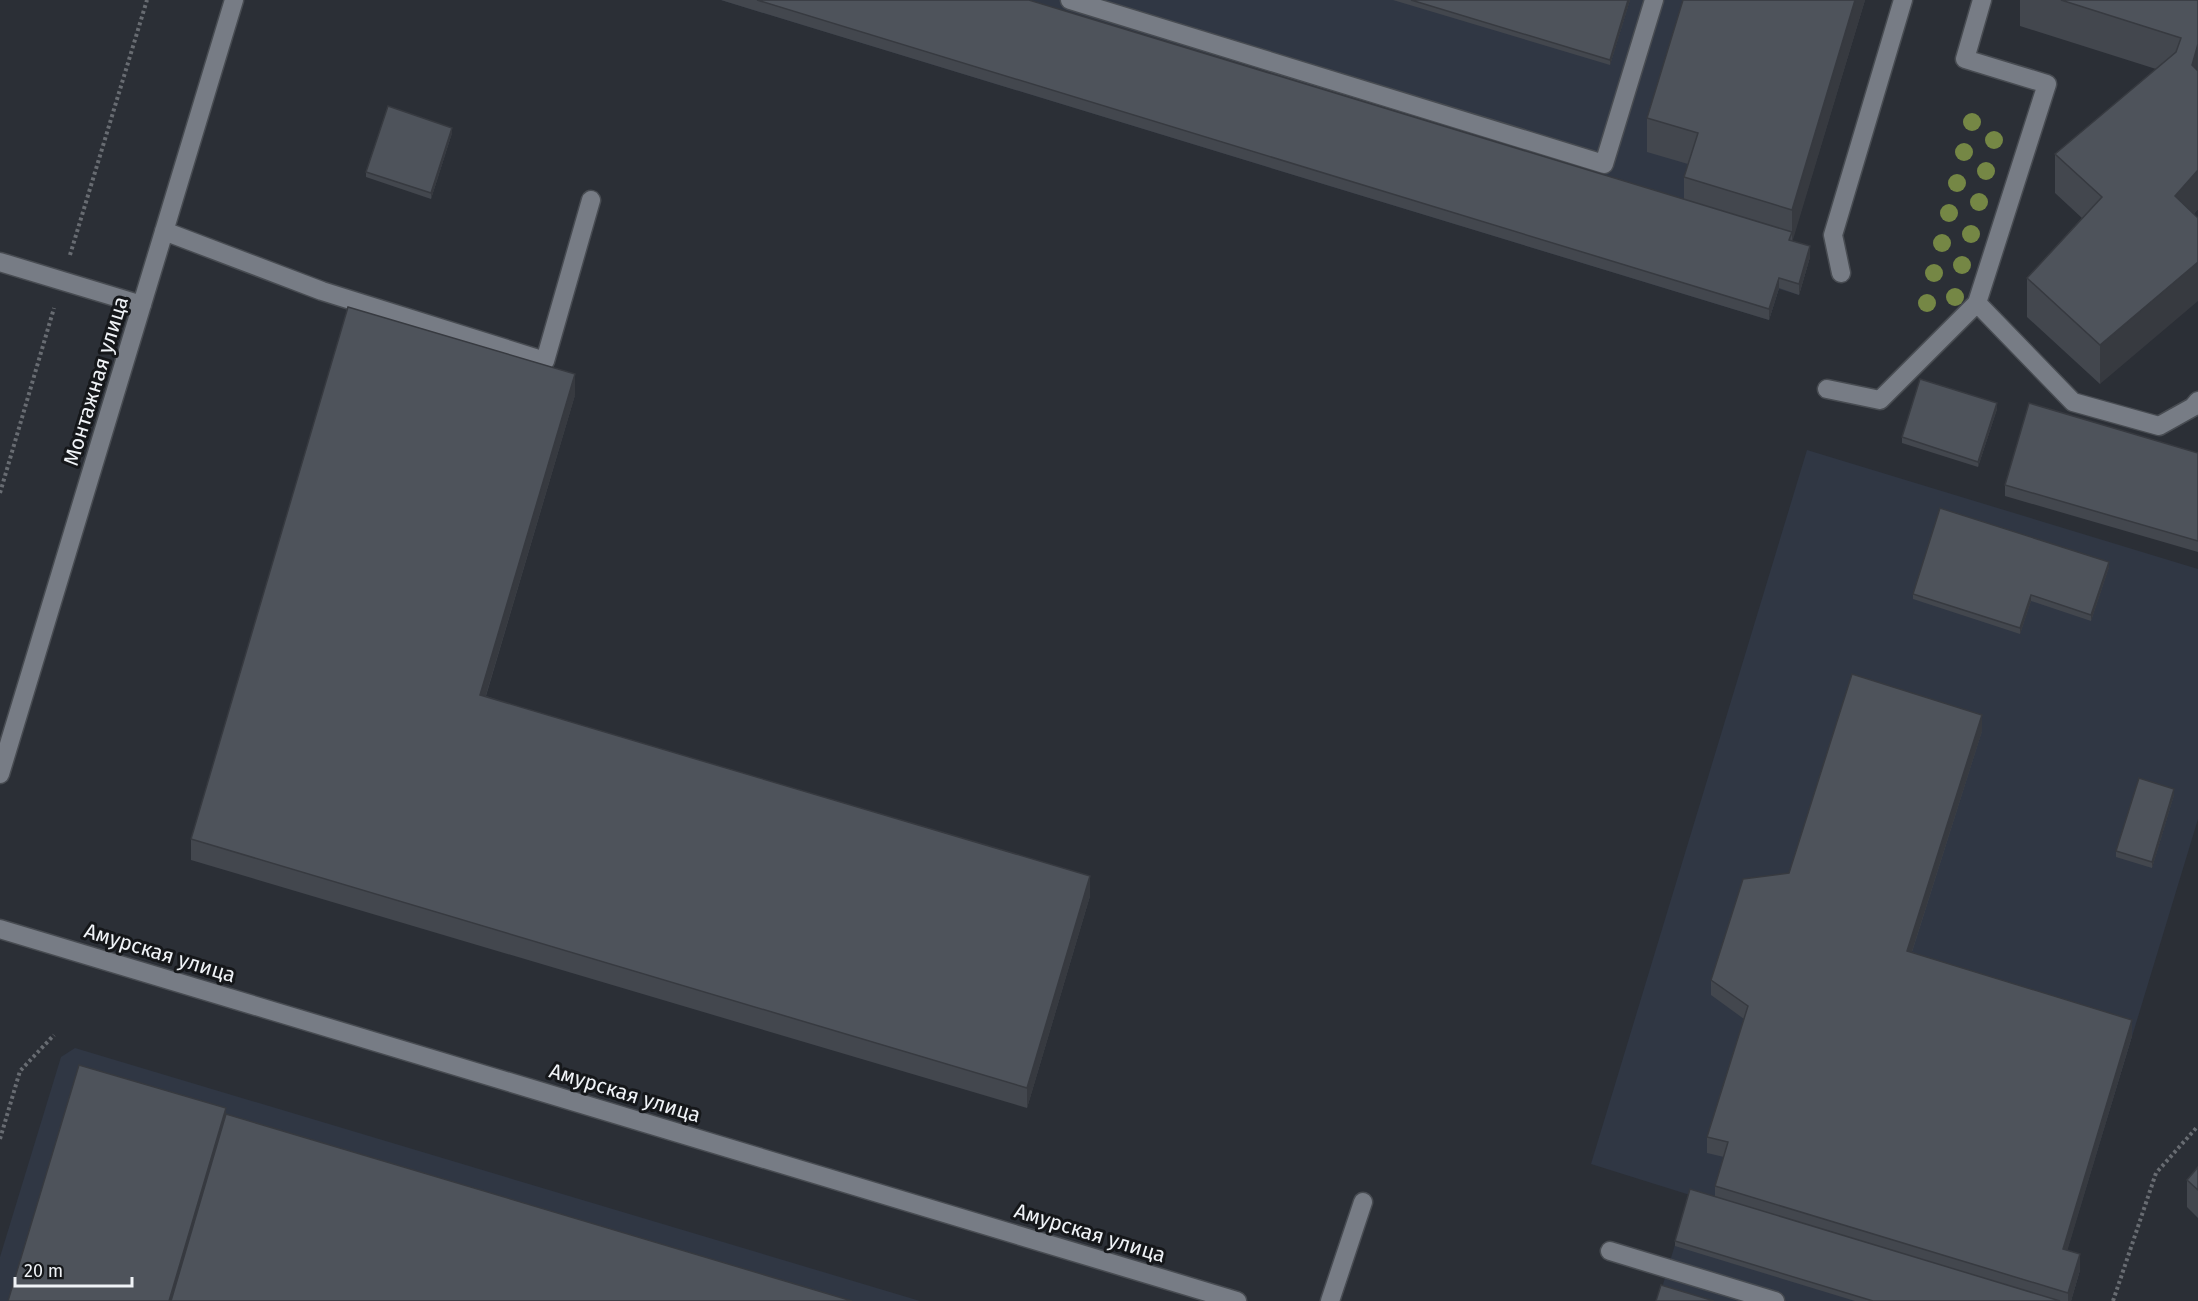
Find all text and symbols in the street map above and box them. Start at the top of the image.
street label: Монтажная улица [58,293,134,469]
street label: Амурская улица [81,918,239,988]
street label: Амурская улица [546,1058,704,1128]
street label: Амурская улица [1011,1198,1169,1268]
scale bar [15,1250,132,1288]
text: 20 m [24,1260,63,1282]

